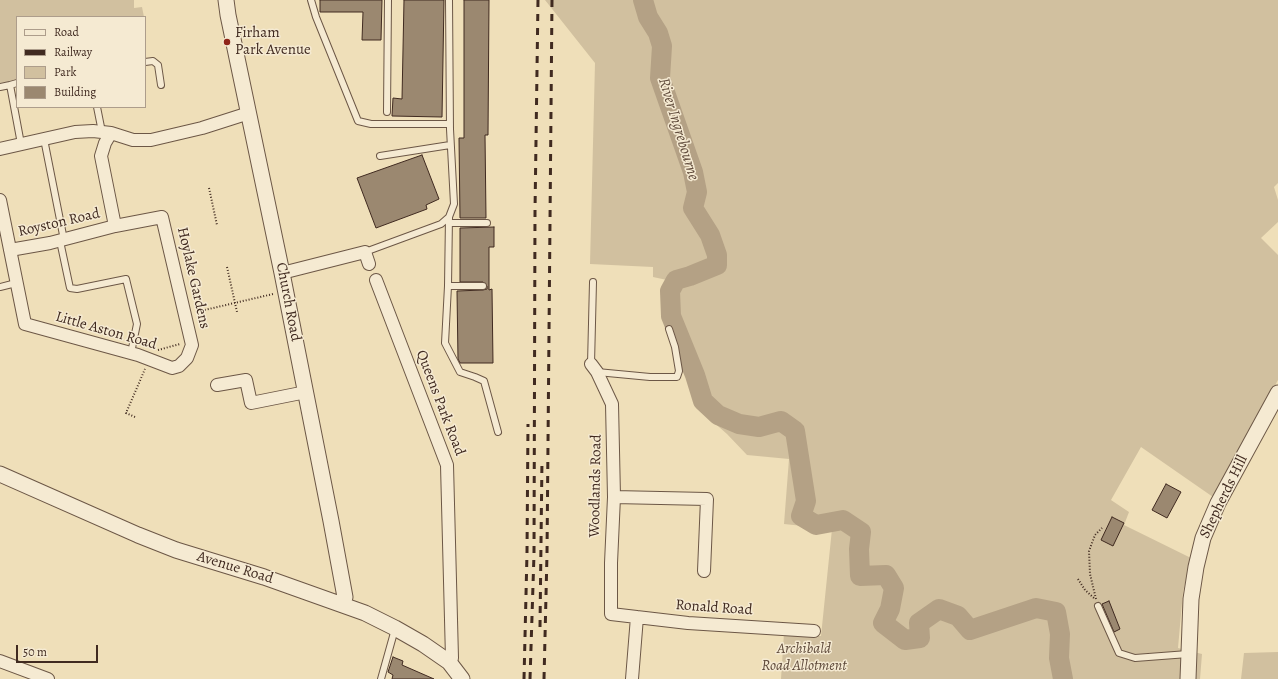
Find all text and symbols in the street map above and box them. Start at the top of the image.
legend [16,16,146,108]
text: Road [54,24,79,40]
place label: Firham Park Avenue [235,24,311,59]
marker: Firham Park Avenue [222,37,232,47]
text: Railway [54,44,92,60]
text: Park [54,64,77,80]
water label: River Ingrebourne [653,75,703,183]
text: Building [54,84,96,100]
street label: Royston Road [16,205,102,241]
street label: Hoylake Gardens [173,225,213,331]
street label: Church Road [272,261,304,343]
street label: Little Aston Road [53,308,159,354]
street label: Queens Park Road [412,348,468,458]
street label: Woodlands Road [586,434,606,538]
street label: Shepherds Hill [1196,452,1252,542]
street label: Avenue Road [195,548,275,588]
street label: Ronald Road [675,596,753,620]
scale bar [18,637,100,663]
park label: Archibald Road Allotment [762,640,846,675]
text: 50 m [23,644,47,660]

